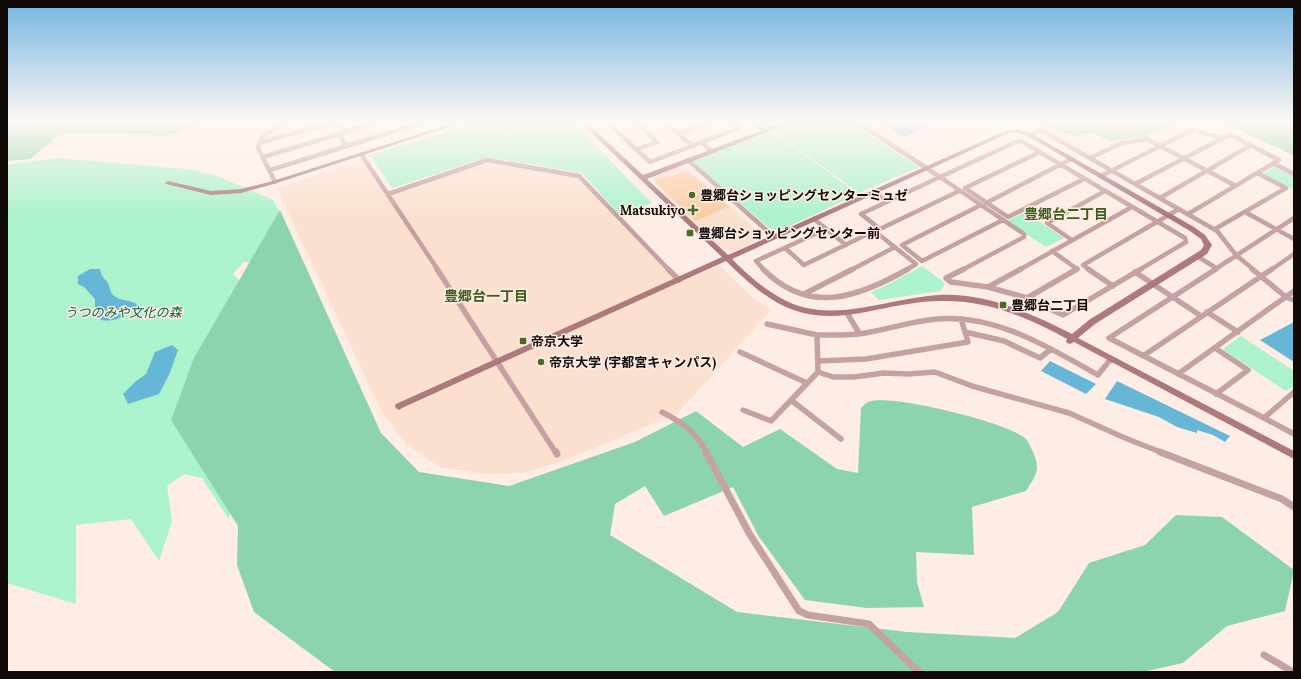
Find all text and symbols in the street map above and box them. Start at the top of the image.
place label: 豊郷台ショッピングセンターミュゼ [700,187,908,204]
marker: 豊郷台ショッピングセンターミュゼ [687,190,697,200]
place label: Matsukiyo [620,202,685,219]
marker: Matsukiyo [688,205,698,215]
district label: 豊郷台二丁目 [1024,205,1108,223]
place label: 豊郷台ショッピングセンター前 [698,225,880,242]
marker: 豊郷台ショッピングセンター前 [685,228,695,238]
district label: 豊郷台一丁目 [444,287,528,305]
place label: 豊郷台二丁目 [1011,297,1089,314]
marker: 豊郷台二丁目 [998,300,1008,310]
park label: うつのみや文化の森 [64,304,183,321]
place label: 帝京大学 [531,333,583,350]
marker: 帝京大学 [518,336,528,346]
place label: 帝京大学 (宇都宮キャンパス) [549,354,716,371]
marker: 帝京大学 (宇都宮キャンパス) [536,357,546,367]

